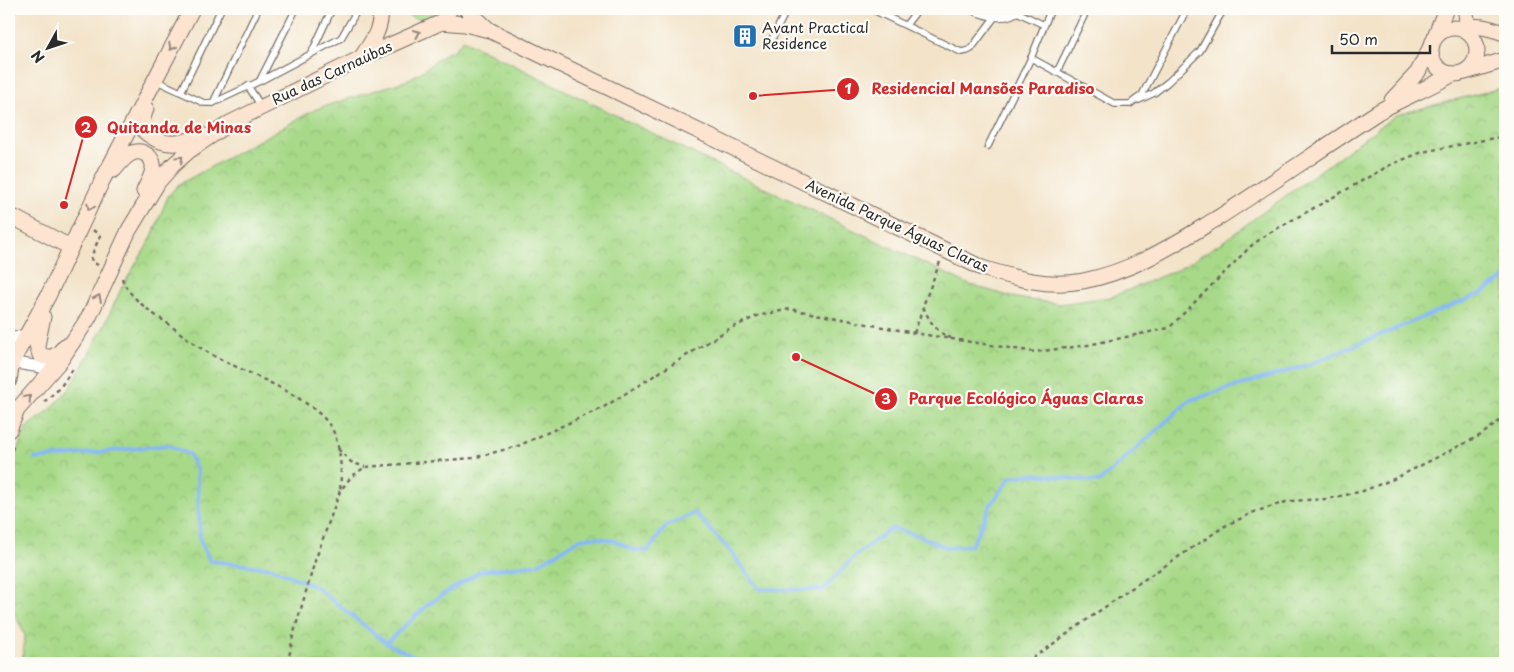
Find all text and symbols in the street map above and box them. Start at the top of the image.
place label: Avant Practical Residence [762,17,869,54]
north arrow [22,22,72,72]
scale bar [1332,22,1429,54]
building icon: Avant Practical Residence [732,23,758,49]
text: 50 m [1339,27,1378,50]
one-way arrow [412,29,421,40]
street label: Rua das Carnaúbas [268,35,395,110]
one-way arrow [168,42,178,51]
text: N [26,46,49,68]
callout: Residencial Mansões Paradiso [836,74,1105,104]
text: 1 [844,76,852,99]
text: Residencial Mansões Paradiso [872,76,1095,99]
callout: Quitanda de Minas [73,112,261,142]
text: 2 [81,115,92,138]
text: Quitanda de Minas [107,115,251,138]
one-way arrow [174,156,183,165]
street label: Avenida Parque Águas Claras [802,174,992,277]
one-way arrow [86,202,96,211]
one-way arrow [92,294,102,303]
callout: Parque Ecológico Águas Claras [873,384,1154,414]
text: 3 [881,386,891,409]
text: Parque Ecológico Águas Claras [909,386,1143,409]
one-way arrow [23,394,32,403]

